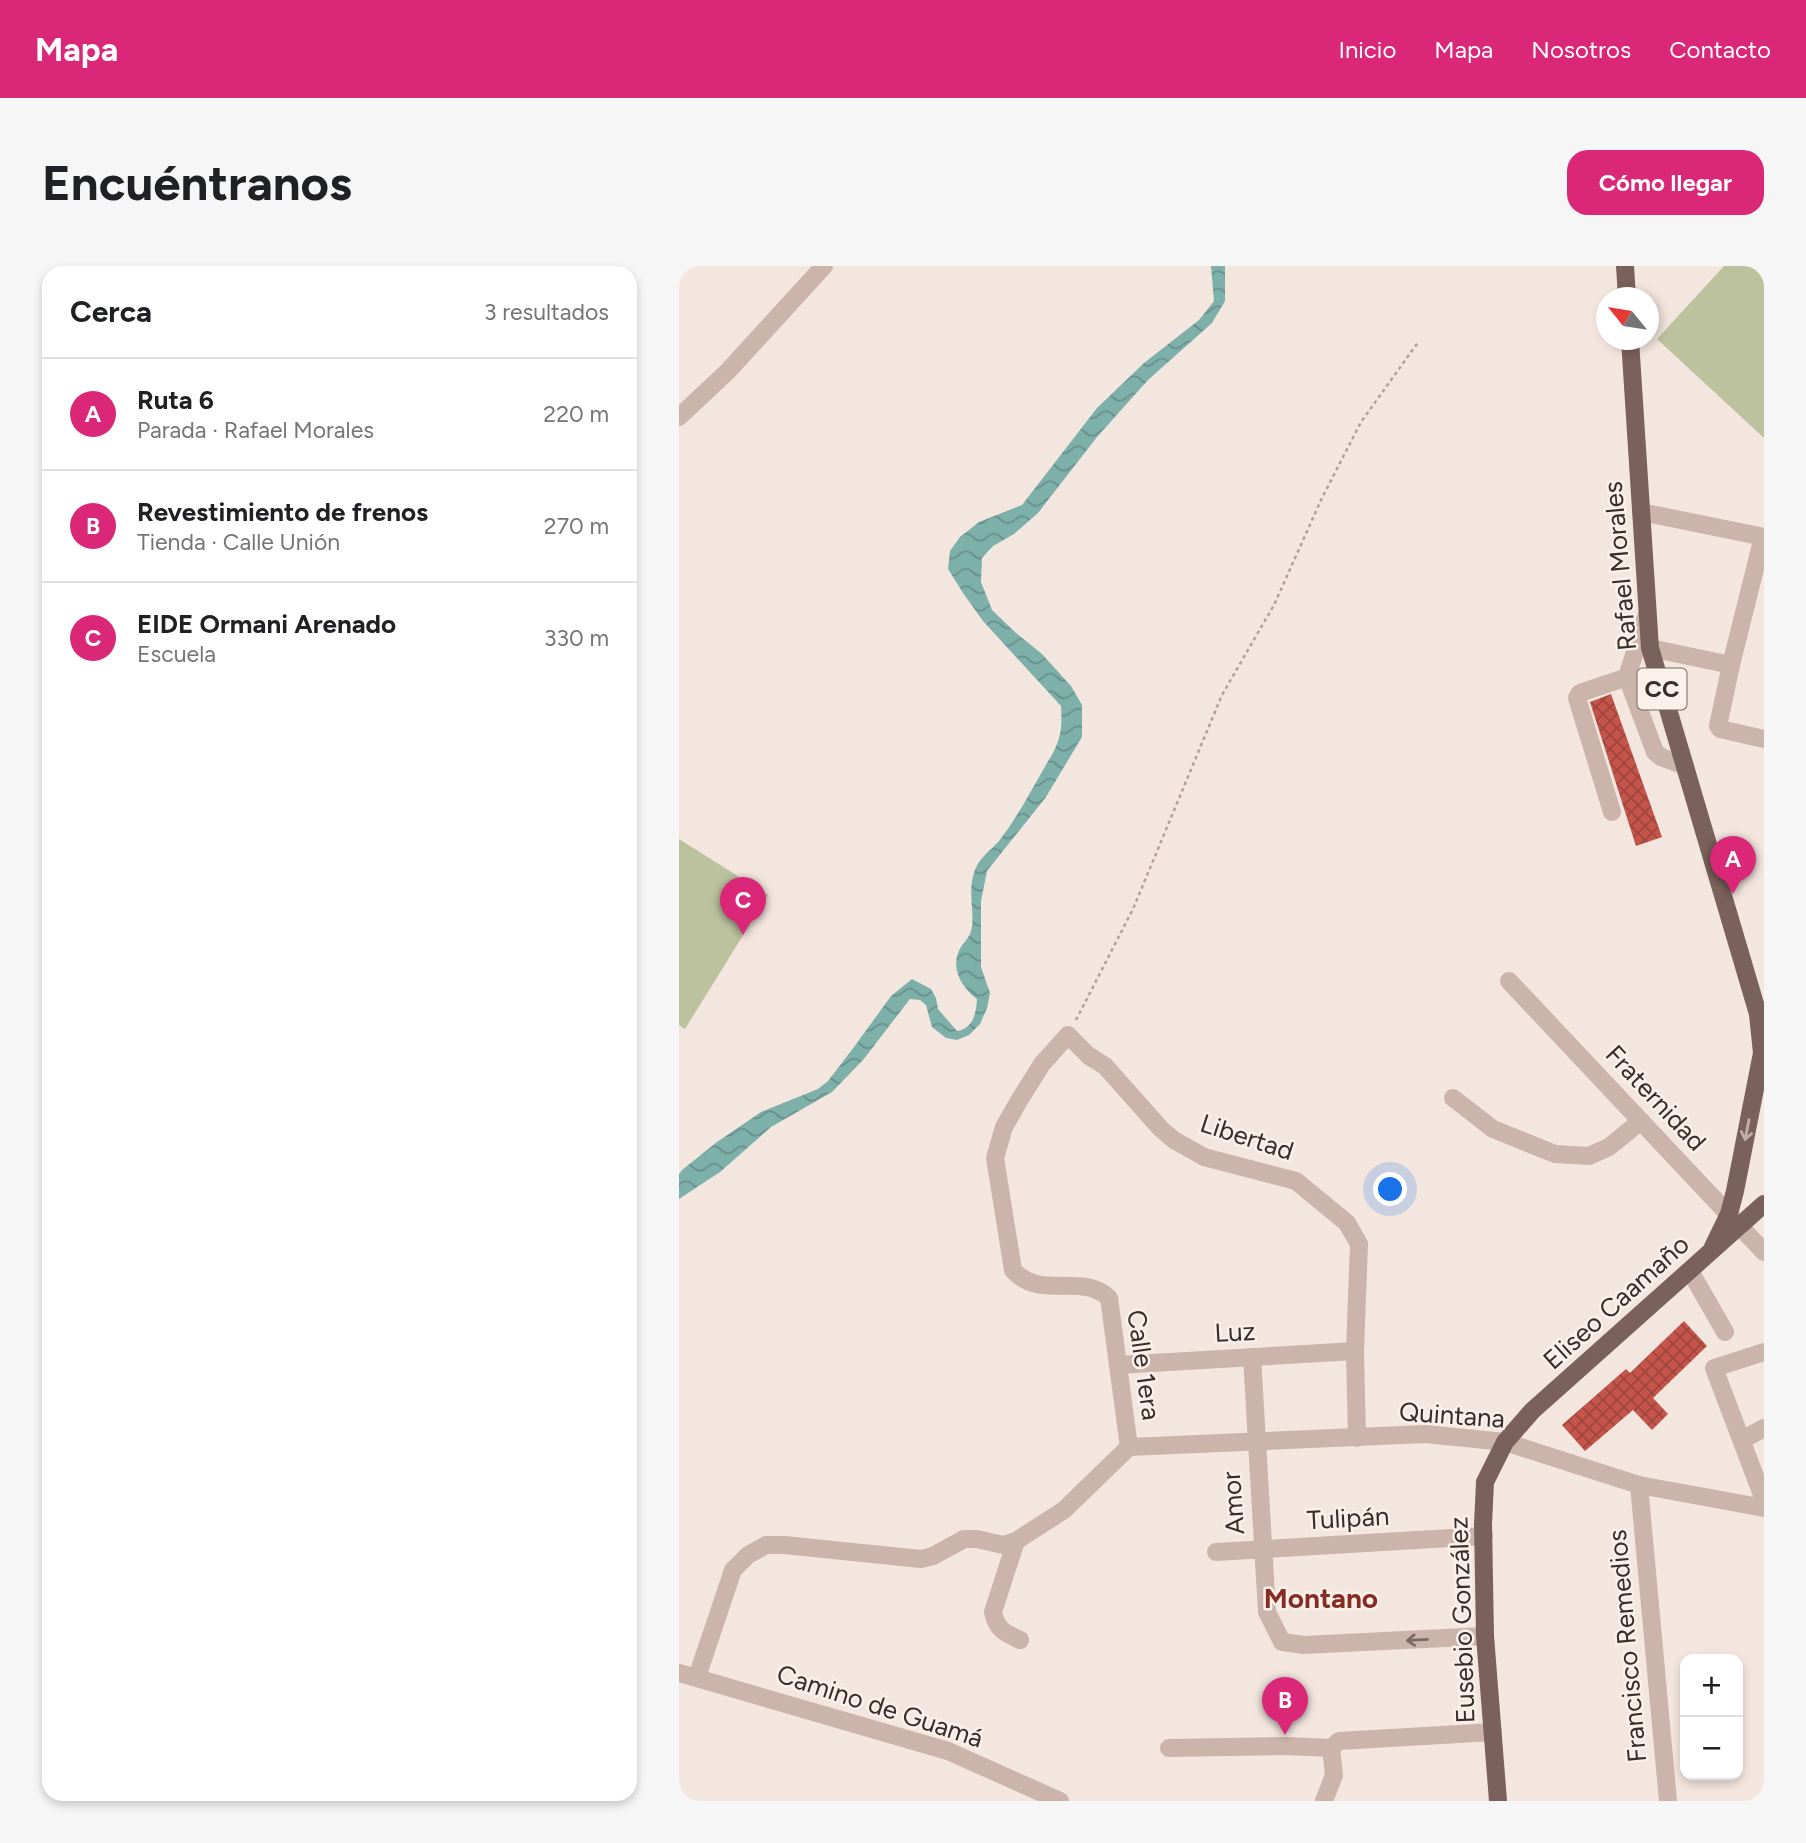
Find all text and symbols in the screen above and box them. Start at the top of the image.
text: Mapa [35,30,118,69]
text: Inicio [1338,35,1396,64]
text: Mapa [1434,35,1493,64]
text: Nosotros [1531,35,1631,64]
text: Contacto [1669,35,1771,64]
button: Cómo llegar [1567,150,1764,215]
text: Encuéntranos [42,153,352,212]
north arrow [1596,287,1659,350]
text: Cerca [70,293,152,330]
text: 3 resultados [484,298,609,326]
text: Ruta 6 [137,384,214,416]
text: A [85,400,101,428]
text: 220 m [543,400,609,428]
text: Parada · Rafael Morales [137,416,374,444]
street label: Rafael Morales [1597,480,1643,652]
text: Revestimiento de frenos [137,496,428,528]
text: B [86,512,100,540]
text: 270 m [544,512,609,540]
text: Tienda · Calle Unión [137,528,340,556]
text: EIDE Ormani Arenado [137,608,396,640]
text: C [85,624,101,652]
text: 330 m [544,624,609,652]
text: Escuela [137,640,216,668]
road number: CC [1637,668,1686,710]
pin: A [1710,836,1756,894]
pin: C [720,877,766,935]
street label: Fraternidad [1599,1038,1713,1158]
street label: Libertad [1196,1107,1298,1167]
one-way arrow [1740,1118,1753,1141]
your location [1373,1172,1407,1206]
street label: Eliseo Caamaño [1536,1228,1696,1376]
street label: Calle 1era [1120,1308,1168,1422]
street label: Luz [1214,1315,1256,1349]
street label: Quintana [1398,1395,1506,1435]
street label: Amor [1215,1470,1251,1536]
street label: Tulipán [1306,1500,1390,1536]
street label: Eusebio González [1442,1516,1482,1724]
street label: Francisco Remedios [1601,1528,1653,1764]
district label: Montano [1264,1581,1378,1615]
one-way arrow [1406,1633,1429,1646]
map controls [1680,1654,1743,1780]
button: + [1680,1654,1743,1717]
street label: Camino de Guamá [773,1658,987,1754]
pin: B [1262,1677,1308,1735]
button: − [1680,1717,1743,1780]

